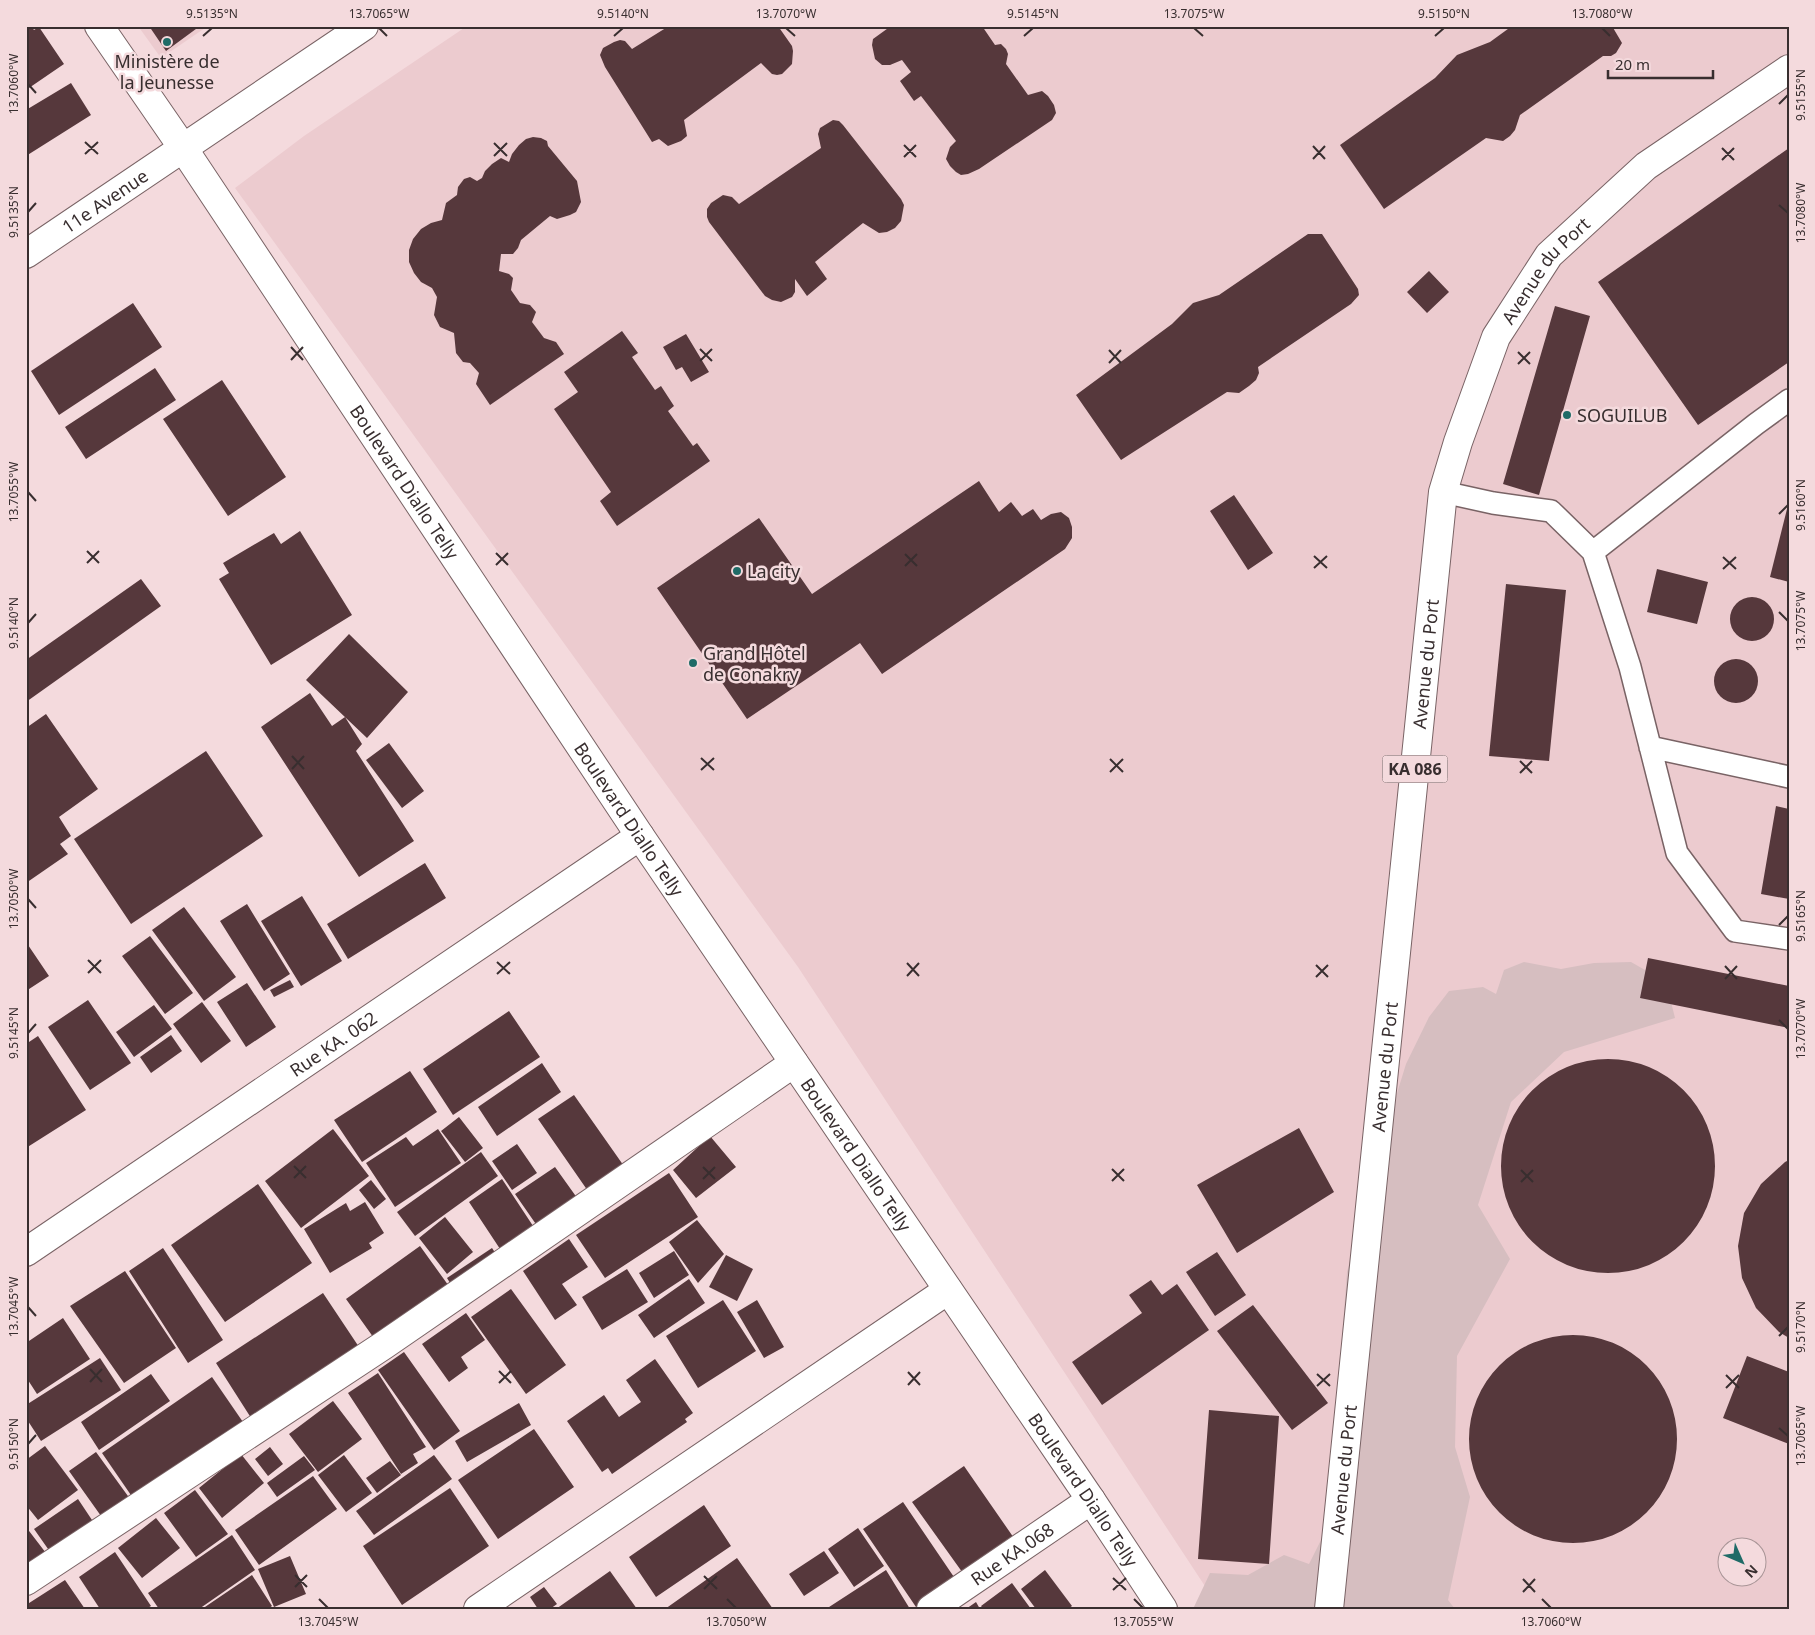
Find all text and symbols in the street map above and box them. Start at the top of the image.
text: 9.5135°N [186,5,238,22]
text: 13.7065°W [349,5,409,22]
text: 9.5140°N [597,5,649,22]
text: 13.7070°W [756,5,816,22]
text: 9.5145°N [1007,5,1059,22]
text: 13.7075°W [1164,5,1224,22]
text: 9.5150°N [1418,5,1470,22]
text: 13.7080°W [1572,5,1632,22]
marker: Ministère de la Jeunesse [161,36,173,48]
scale bar [1608,48,1712,80]
place label: Ministère de la Jeunesse [114,49,220,94]
text: 13.7060°W [5,54,22,114]
text: 20 m [1615,54,1650,74]
text: 9.5155°N [1792,69,1809,121]
street label: 11e Avenue [57,163,152,238]
text: 13.7080°W [1792,183,1809,243]
text: 9.5135°N [5,186,22,238]
street label: Avenue du Port [1496,211,1595,328]
street label: Boulevard Diallo Telly [345,400,465,564]
place label: SOGUILUB [1577,403,1667,427]
marker: SOGUILUB [1561,409,1573,421]
text: 13.7055°W [5,462,22,522]
text: 9.5160°N [1792,479,1809,531]
place label: La city [747,559,801,583]
marker: La city [731,565,743,577]
text: 13.7075°W [1792,591,1809,651]
text: 9.5140°N [5,597,22,649]
street label: Avenue du Port [1407,597,1444,730]
place label: Grand Hôtel de Conakry [703,641,806,686]
marker: Grand Hôtel de Conakry [687,657,699,669]
street label: Boulevard Diallo Telly [569,737,690,901]
road number: KA 086 [1382,756,1448,782]
text: 13.7050°W [5,869,22,929]
text: 9.5165°N [1792,890,1809,942]
text: 13.7070°W [1792,999,1809,1059]
street label: Avenue du Port [1366,1000,1403,1133]
street label: Rue KA. 062 [285,1006,381,1082]
text: 9.5145°N [5,1007,22,1059]
street label: Boulevard Diallo Telly [796,1073,917,1236]
text: 13.7045°W [5,1277,22,1337]
text: 9.5170°N [1792,1301,1809,1353]
street label: Avenue du Port [1325,1403,1362,1536]
text: 13.7065°W [1792,1406,1809,1466]
street label: Boulevard Diallo Telly [1023,1408,1144,1572]
text: 9.5150°N [5,1418,22,1470]
street label: Rue KA.068 [966,1517,1058,1591]
north arrow [1718,1538,1768,1588]
text: N [1741,1561,1762,1582]
text: 13.7045°W [298,1613,358,1630]
text: 13.7050°W [706,1613,766,1630]
text: 13.7055°W [1113,1613,1173,1630]
text: 13.7060°W [1521,1613,1581,1630]

